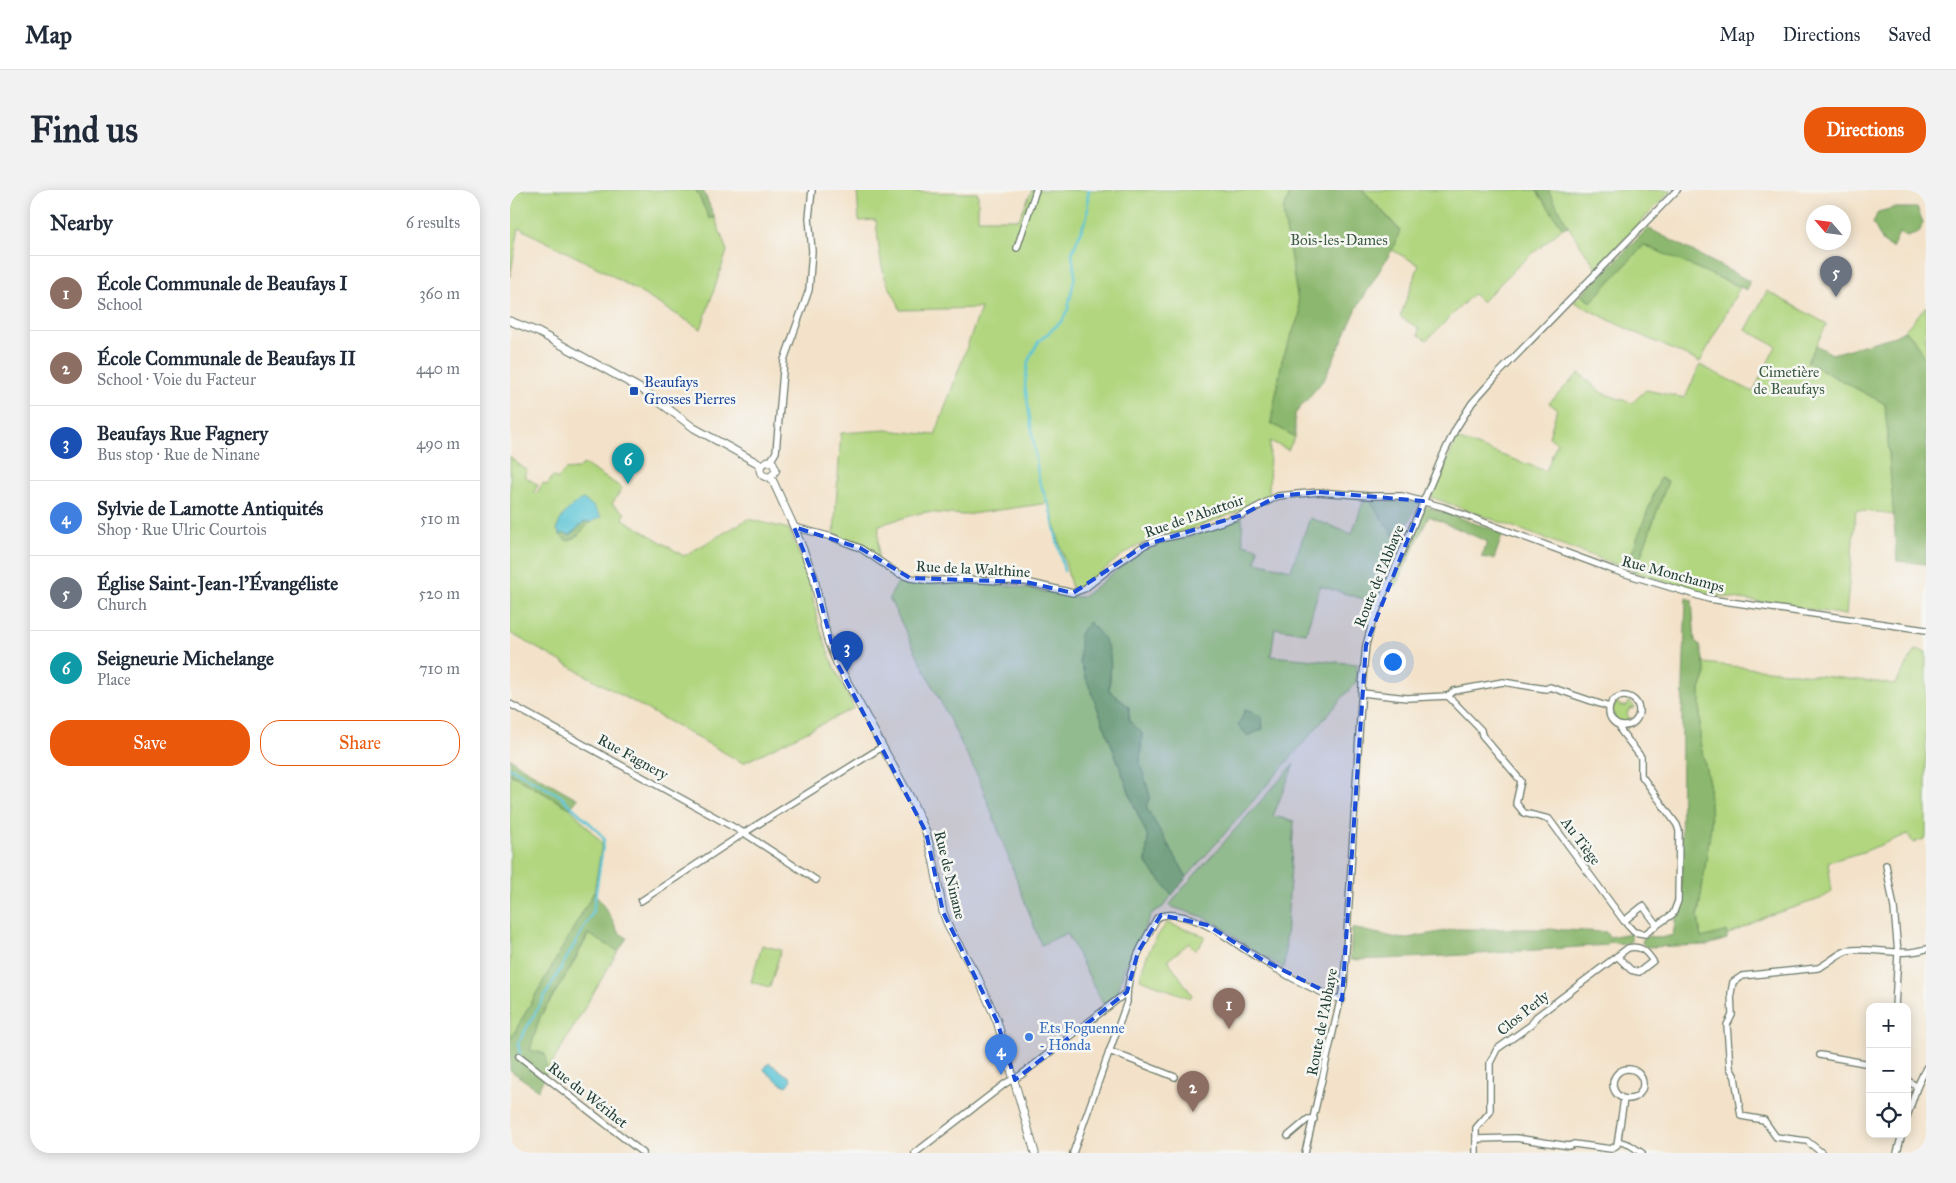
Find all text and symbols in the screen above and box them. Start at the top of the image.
text: Map [25,20,72,50]
text: Map [1719,24,1755,46]
text: Directions [1783,24,1860,46]
text: Saved [1888,24,1931,46]
button: Directions [1804,107,1926,153]
text: Find us [30,109,138,152]
north arrow [1806,205,1851,250]
text: Nearby [50,210,113,236]
text: 6 results [406,213,460,232]
park label: Bois-les-Dames [1290,231,1388,249]
pin: 5 [1820,256,1852,297]
text: École Communale de Beaufays I [97,272,348,295]
text: 1 [63,284,69,303]
text: 360 m [419,284,460,303]
text: School [97,295,142,314]
text: École Communale de Beaufays II [97,347,356,370]
text: 2 [62,359,70,378]
text: 440 m [416,359,460,378]
park label: Cimetière de Beaufays [1753,363,1825,398]
text: School · Voie du Facteur [97,370,256,389]
place label: Beaufays Grosses Pierres [644,373,736,408]
marker: Beaufays Grosses Pierres [628,385,640,397]
text: Beaufays Rue Fagnery [97,422,268,445]
text: 3 [63,434,69,453]
text: 490 m [416,434,460,453]
pin: 6 [612,443,644,484]
text: Bus stop · Rue de Ninane [97,445,260,464]
street label: Rue de l'Abattoir [1142,490,1246,541]
text: Sylvie de Lamotte Antiquités [97,497,323,520]
text: 4 [62,509,70,528]
text: 510 m [420,509,460,528]
text: Shop · Rue Ulric Courtois [97,520,267,539]
street label: Route de l'Abbaye [1350,522,1408,630]
street label: Rue Monchamps [1620,552,1726,596]
street label: Rue de la Walthine [915,557,1031,581]
text: Église Saint-Jean-l'Évangéliste [97,572,338,595]
text: 5 [62,584,70,603]
text: 520 m [418,584,460,603]
text: Church [97,595,147,614]
pin: 3 [831,631,863,672]
text: Seigneurie Michelange [97,647,274,670]
your location [1380,649,1406,675]
text: 6 [62,659,70,678]
text: 710 m [419,659,460,678]
text: Place [97,670,131,689]
button: Save [50,720,250,766]
button: Share [260,720,460,766]
street label: Rue Fagnery [595,730,672,784]
street label: Au Tiège [1557,813,1605,868]
street label: Rue de Ninane [930,829,970,921]
street label: Route de l'Abbaye [1303,967,1341,1077]
street label: Clos Perly [1493,986,1553,1039]
pin: 1 [1213,988,1245,1029]
map controls [1866,1003,1911,1138]
button: + [1866,1003,1911,1048]
place label: Ets Foguenne - Honda [1039,1019,1125,1054]
marker: Ets Foguenne - Honda [1023,1031,1035,1043]
pin: 4 [985,1034,1017,1075]
button: − [1866,1048,1911,1093]
street label: Rue du Wérihet [545,1058,632,1132]
pin: 2 [1177,1071,1209,1112]
button: locate [1866,1093,1911,1138]

